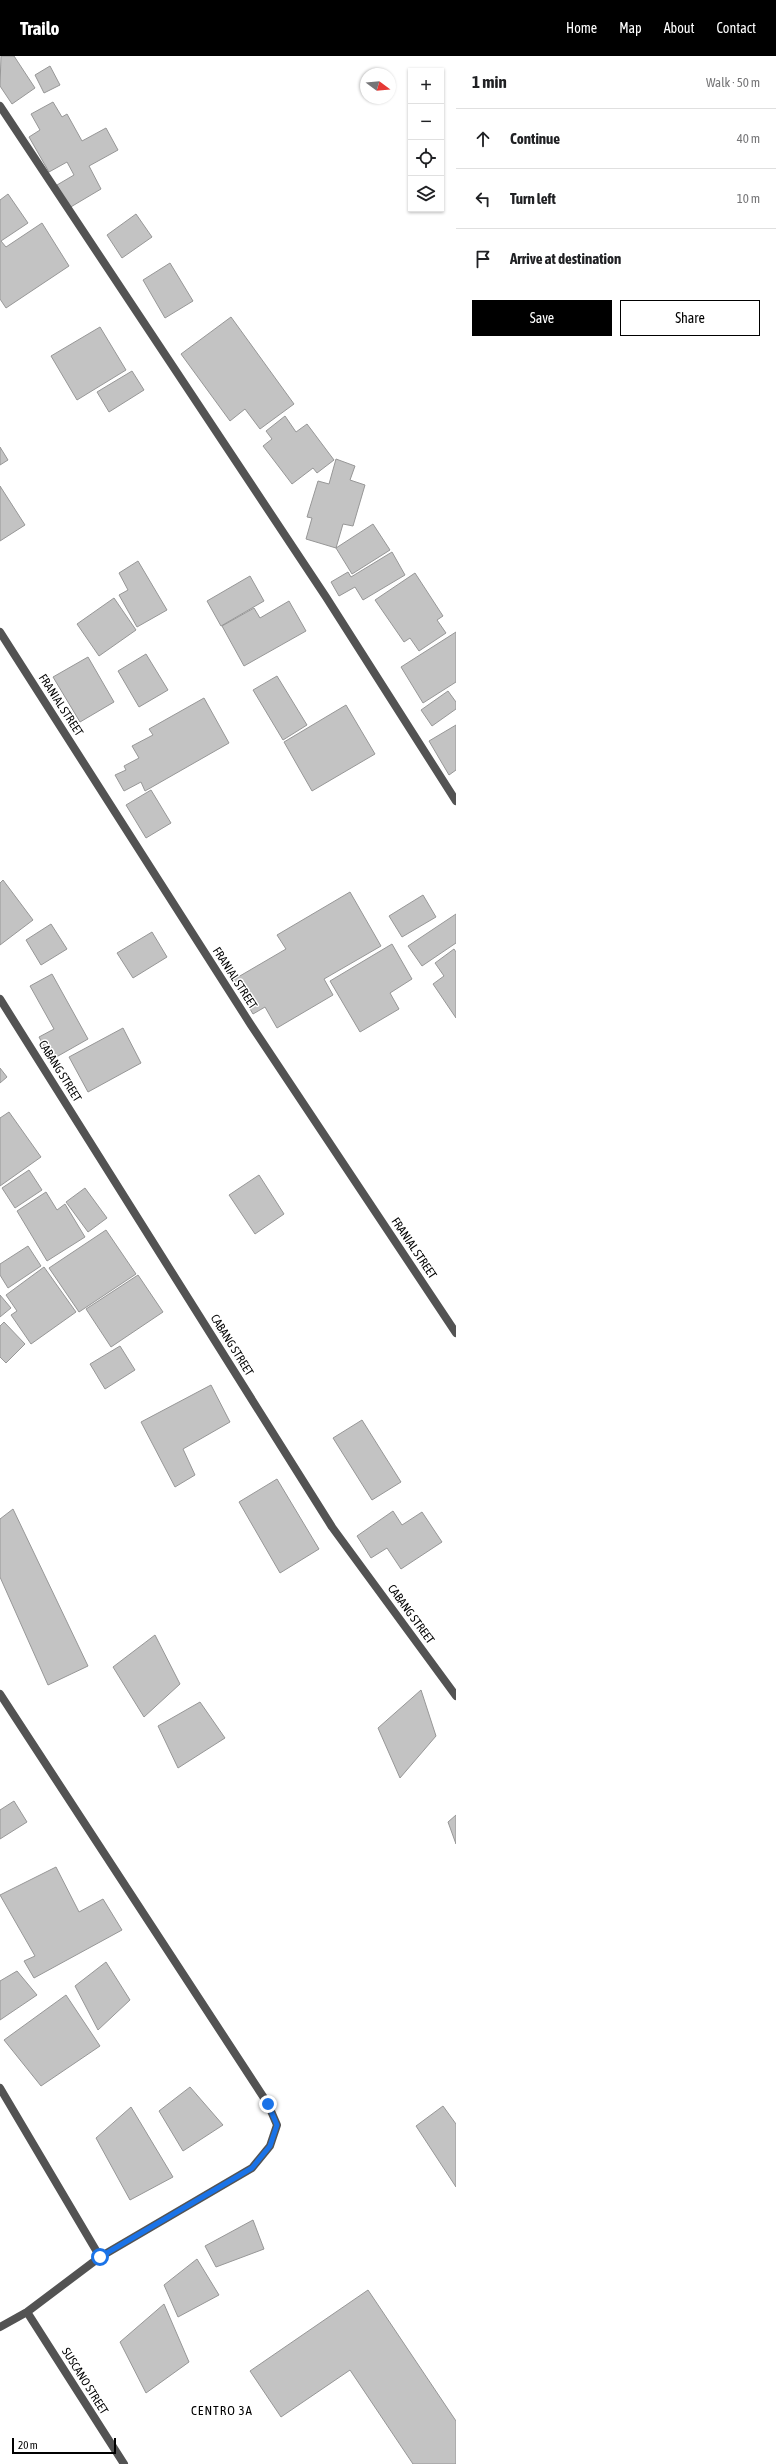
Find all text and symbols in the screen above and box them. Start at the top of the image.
text: Trailo [20,17,59,39]
text: Home [566,20,597,36]
text: Map [619,20,642,36]
text: About [664,20,695,36]
text: Contact [717,20,756,36]
north arrow [360,68,396,104]
map controls [408,68,444,212]
button: + [408,68,444,104]
text: 1 min [472,72,507,92]
text: Walk · 50 m [706,75,760,90]
button: − [408,104,444,140]
icon: ahead [472,128,494,150]
text: Continue [510,130,560,147]
text: 40 m [737,131,760,146]
button: locate [408,140,444,176]
button: layers [408,176,444,212]
icon: left [472,188,494,210]
text: Turn left [510,190,556,207]
text: 10 m [737,191,760,206]
icon: arrive [472,248,494,270]
text: Arrive at destination [510,250,621,267]
button: Save [472,300,612,336]
button: Share [620,300,760,336]
street label: FRANIAL STREET [36,671,87,739]
street label: FRANIAL STREET [210,944,261,1012]
street label: CABANG STREET [36,1038,85,1105]
street label: FRANIAL STREET [388,1215,440,1282]
street label: CABANG STREET [208,1312,257,1379]
street label: CABANG STREET [385,1582,438,1647]
route end [259,2095,277,2113]
route start [91,2248,109,2266]
street label: SUSCANO STREET [59,2345,111,2418]
district label: CENTRO 3A [191,2403,253,2418]
scale bar [12,2436,116,2455]
text: 20 m [18,2439,38,2451]

